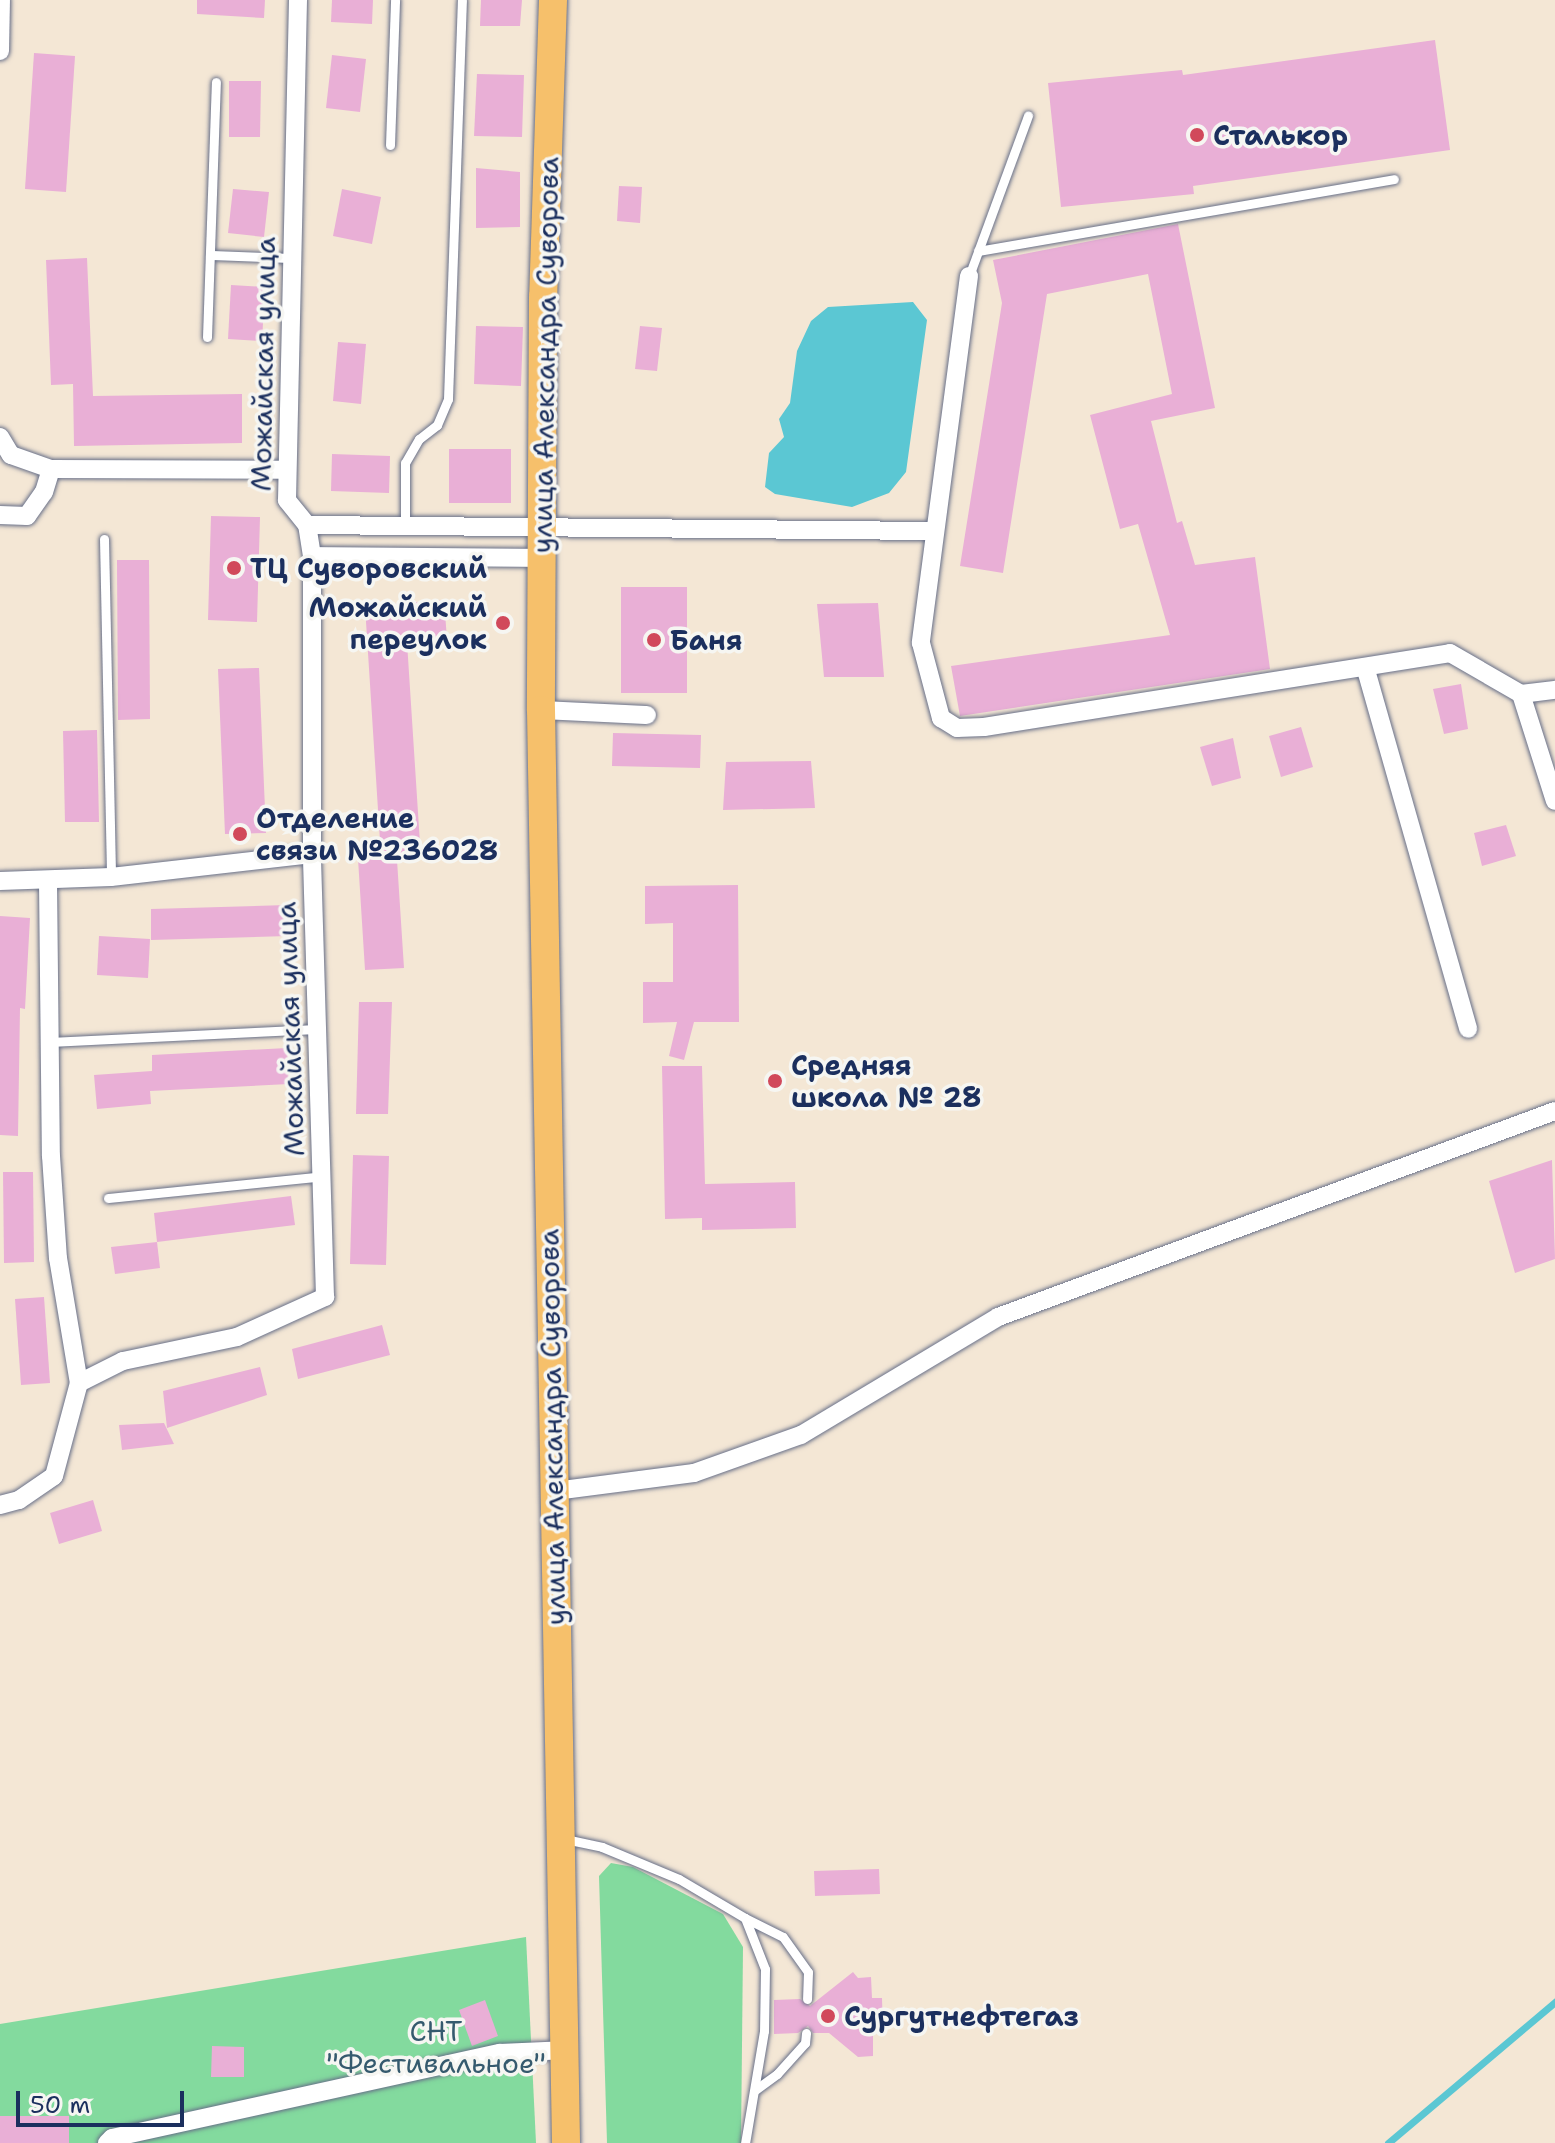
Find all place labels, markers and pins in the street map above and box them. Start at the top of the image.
place label: Сталькор [1213,118,1348,152]
marker: Сталькор [1188,126,1206,144]
place label: ТЦ Суворовский [250,551,487,585]
marker: ТЦ Суворовский [225,559,243,577]
place label: Можайский переулок [308,590,487,656]
marker: Можайский переулок [494,614,512,632]
place label: Баня [670,623,742,657]
marker: Баня [645,631,663,649]
place label: Отделение связи №236028 [256,801,498,867]
marker: Отделение связи №236028 [231,825,249,843]
place label: Средняя школа № 28 [791,1048,982,1114]
marker: Средняя школа № 28 [766,1072,784,1090]
place label: Сургутнефтегаз [844,1999,1079,2033]
marker: Сургутнефтегаз [819,2007,837,2025]

